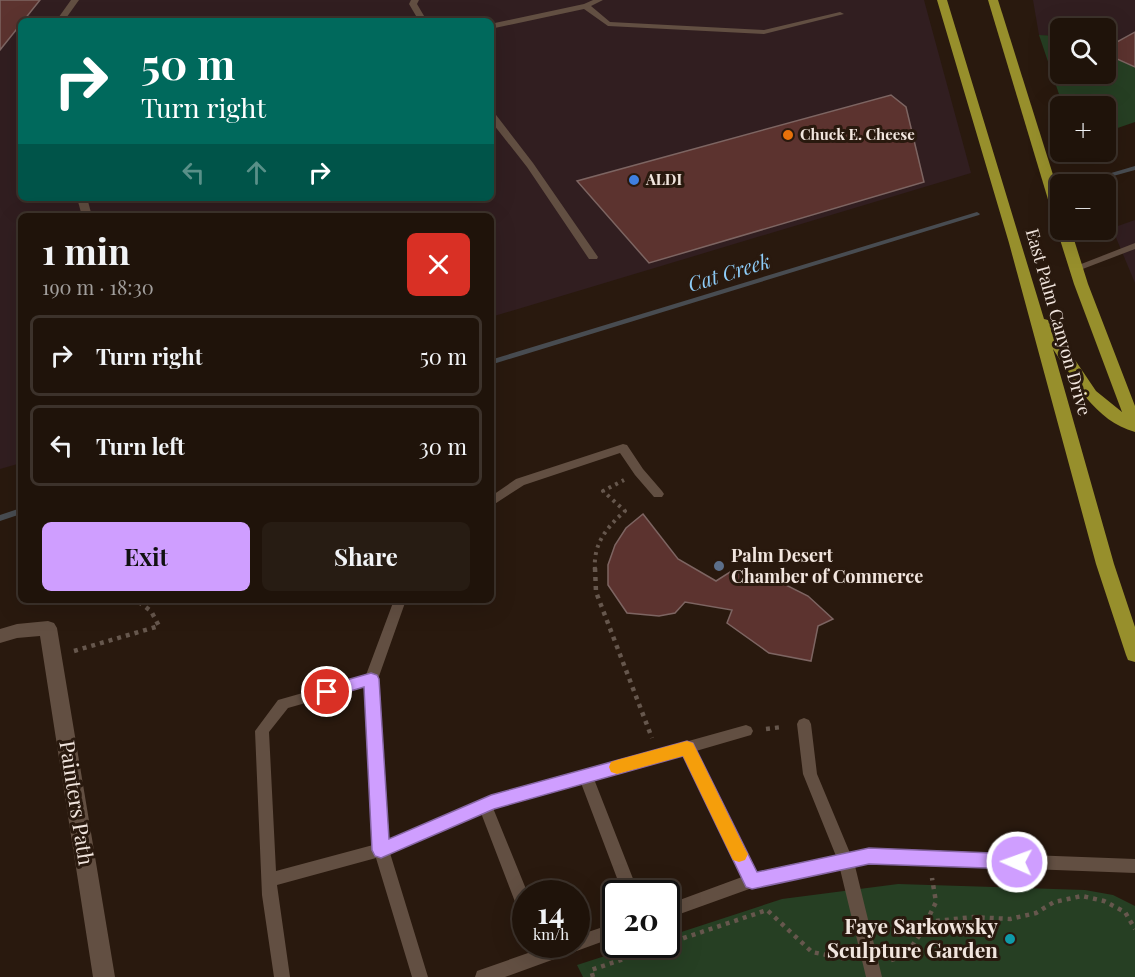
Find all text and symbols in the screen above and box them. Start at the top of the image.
map controls [1050,18,1116,240]
button: search [1050,18,1116,84]
text: 50 m [141,35,235,91]
icon: right [42,42,120,120]
text: Turn right [141,89,266,125]
button: + [1050,96,1116,162]
place label: Chuck E. Cheese [800,124,915,144]
marker: Chuck E. Cheese [781,128,795,142]
icon: left [177,156,210,189]
icon: ahead [240,156,273,189]
icon: right [303,156,336,189]
place label: ALDI [645,169,682,189]
marker: ALDI [627,173,641,187]
button: − [1050,174,1116,240]
street label: East Palm Canyon Drive [1021,225,1097,418]
text: 1 min [42,226,130,274]
button: close [407,233,470,296]
water label: Cat Creek [684,246,773,297]
text: 190 m · 18:30 [42,273,154,300]
icon: right [45,339,78,372]
text: Turn right [96,341,202,371]
text: 50 m [420,341,467,371]
icon: left [45,429,78,462]
text: Turn left [96,431,185,461]
text: 30 m [419,431,467,461]
button: Exit [42,522,250,591]
button: Share [262,522,470,591]
place label: Palm Desert Chamber of Commerce [731,543,923,588]
marker: Palm Desert Chamber of Commerce [712,559,726,573]
pin [301,666,352,717]
icon: arrive [310,675,343,708]
street label: Painters Path [54,738,102,868]
position arrow [985,830,1049,894]
speed limit sign: 20 [602,880,680,958]
text: 14 [537,892,565,932]
place label: Faye Sarkowsky Sculpture Garden [827,911,998,963]
text: km/h [533,924,569,944]
marker: Faye Sarkowsky Sculpture Garden [1003,932,1017,946]

